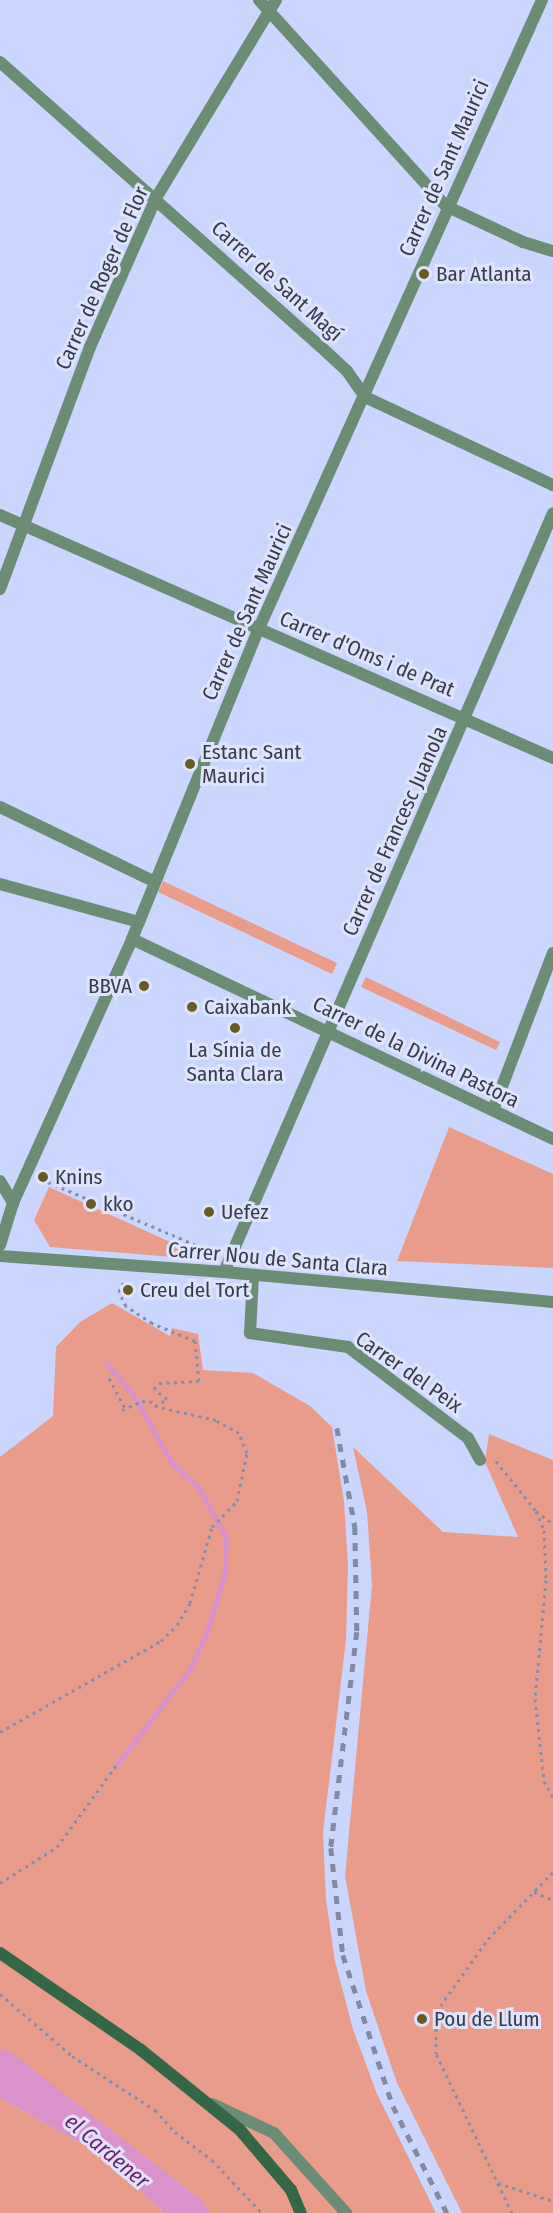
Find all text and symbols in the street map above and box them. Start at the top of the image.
street label: Carrer de Sant Maurici [394,76,494,260]
street label: Carrer de Roger de Flor [50,183,154,373]
street label: Carrer de Sant Magí [206,216,348,346]
place label: Bar Atlanta [436,261,532,287]
marker: Bar Atlanta [417,267,431,281]
street label: Carrer de Sant Maurici [197,520,297,704]
street label: Carrer d'Oms i de Prat [276,606,458,702]
street label: Carrer de Francesc Juanola [337,722,453,940]
place label: Estanc Sant Maurici [202,739,301,789]
marker: Estanc Sant Maurici [183,757,197,771]
place label: BBVA [88,973,132,999]
marker: BBVA [137,979,151,993]
street label: Carrer de la Divina Pastora [309,991,523,1113]
place label: Caixabank [204,994,291,1020]
marker: Caixabank [185,1000,199,1014]
marker: La Sínia de Santa Clara [228,1021,242,1035]
place label: La Sínia de Santa Clara [187,1037,283,1087]
place label: Knins [55,1164,103,1190]
marker: Knins [36,1170,50,1184]
place label: kko [103,1191,133,1217]
marker: kko [84,1197,98,1211]
place label: Uefez [221,1199,268,1225]
marker: Uefez [202,1205,216,1219]
street label: Carrer Nou de Santa Clara [167,1237,389,1281]
place label: Creu del Tort [140,1277,249,1303]
marker: Creu del Tort [121,1283,135,1297]
street label: Carrer del Peix [351,1326,467,1418]
place label: Pou de Llum [434,2006,540,2032]
marker: Pou de Llum [415,2012,429,2026]
water label: el Cardener [59,2108,155,2194]

